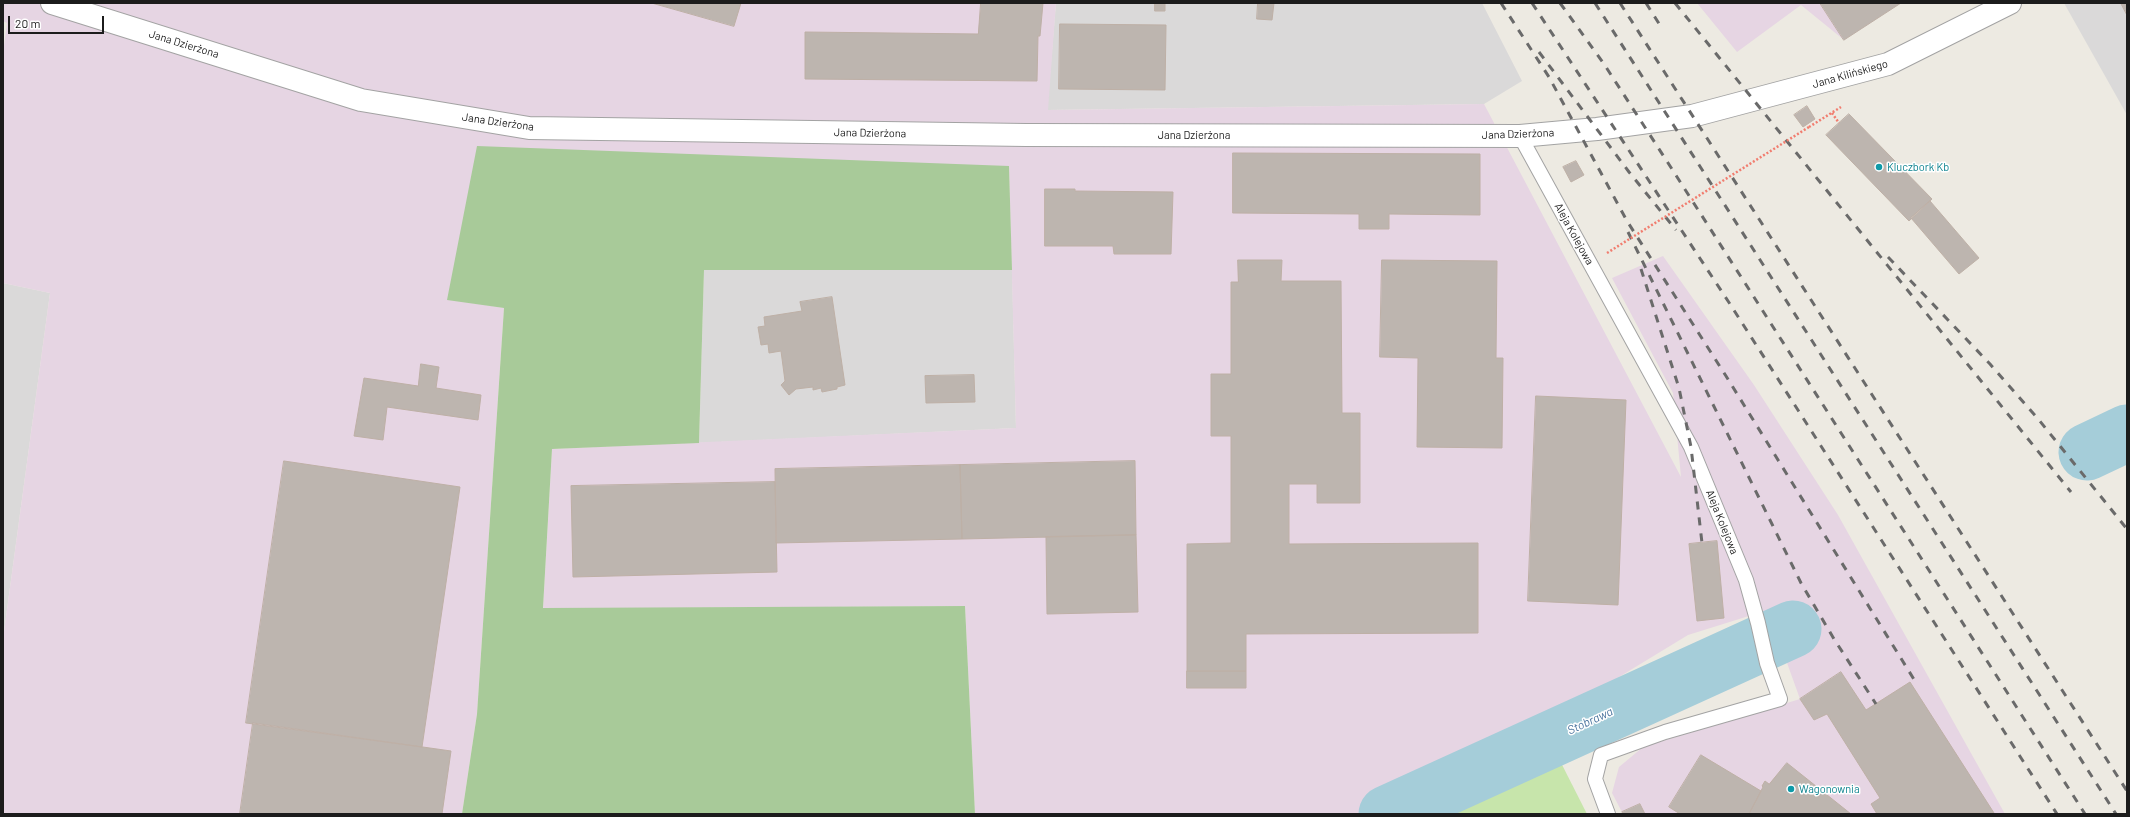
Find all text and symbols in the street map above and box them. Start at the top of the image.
scale bar [10,8,106,34]
text: 20 m [15,16,41,30]
street label: Jana Dzierżona [147,27,221,61]
street label: Jana Kilińskiego [1811,57,1889,91]
street label: Jana Dzierżona [461,110,535,134]
street label: Jana Dzierżona [834,126,906,140]
street label: Jana Dzierżona [1482,126,1554,142]
street label: Jana Dzierżona [1158,128,1230,142]
place label: Kluczbork Kb [1887,160,1949,174]
marker: Kluczbork Kb [1874,162,1884,172]
street label: Aleja Kolejowa [1552,201,1596,267]
street label: Aleja Kolejowa [1703,488,1741,556]
water label: Stobrawa [1565,704,1615,738]
place label: Wagonownia [1799,782,1860,796]
marker: Wagonownia [1786,784,1796,794]

